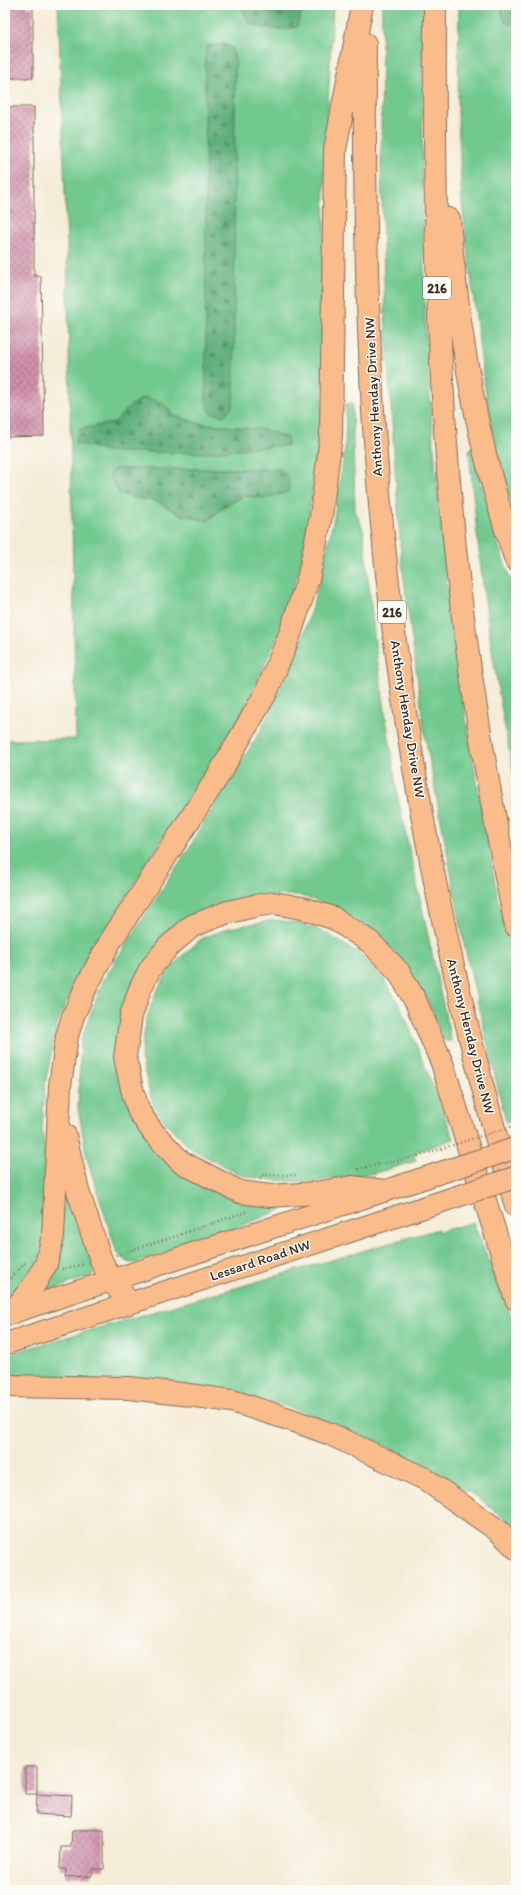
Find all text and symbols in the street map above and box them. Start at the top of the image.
road number: 216 [423,277,451,299]
street label: Anthony Henday Drive NW [361,317,386,477]
road number: 216 [378,601,406,623]
street label: Anthony Henday Drive NW [387,639,428,799]
street label: Anthony Henday Drive NW [443,957,498,1116]
street label: Lessard Road NW [208,1236,312,1285]

